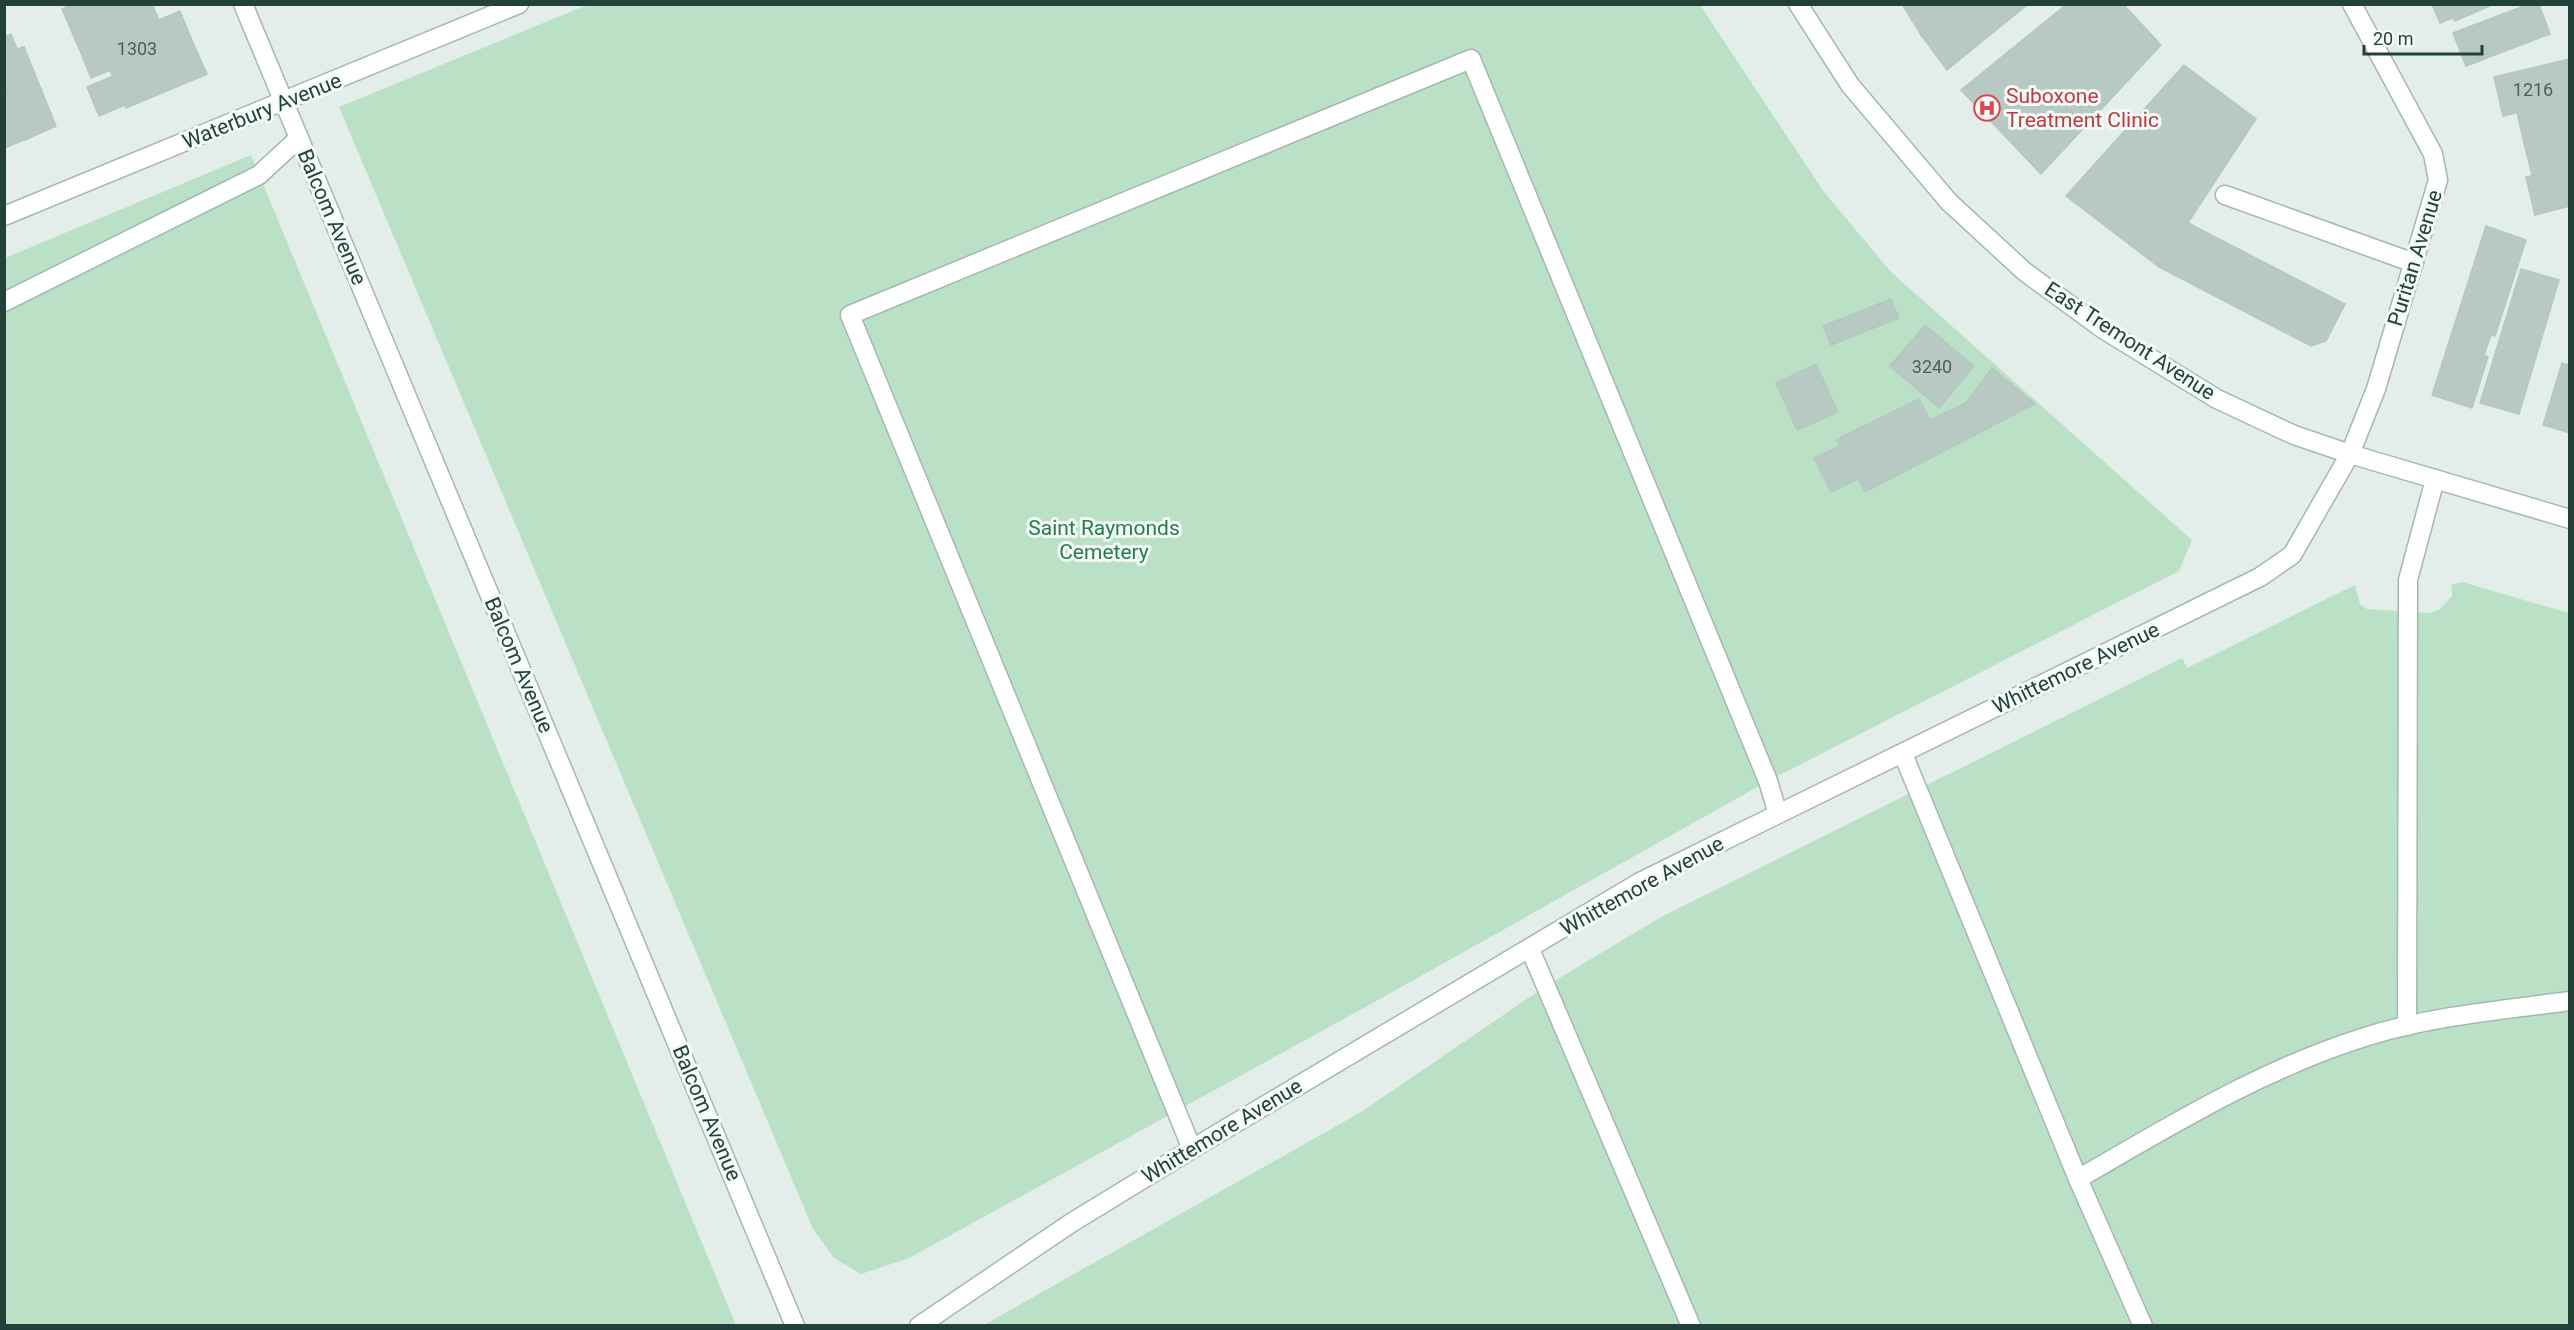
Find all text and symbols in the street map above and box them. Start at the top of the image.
scale bar [2364,18,2482,56]
text: 20 m [2373,28,2413,49]
house number: 1303 [117,38,157,59]
street label: Waterbury Avenue [179,68,345,154]
house number: 1216 [2513,79,2553,100]
place label: Suboxone Treatment Clinic [2006,84,2159,132]
hospital icon: Suboxone Treatment Clinic [1972,93,2002,123]
street label: Balcom Avenue [293,146,371,288]
street label: Puritan Avenue [2383,187,2447,329]
street label: East Tremont Avenue [2040,277,2220,405]
house number: 3240 [1912,356,1952,377]
park label: Saint Raymonds Cemetery [1028,516,1180,564]
street label: Balcom Avenue [480,594,558,736]
street label: Whittemore Avenue [1989,617,2163,719]
street label: Whittemore Avenue [1556,831,1728,941]
street label: Balcom Avenue [668,1042,746,1184]
street label: Whittemore Avenue [1138,1074,1306,1188]

